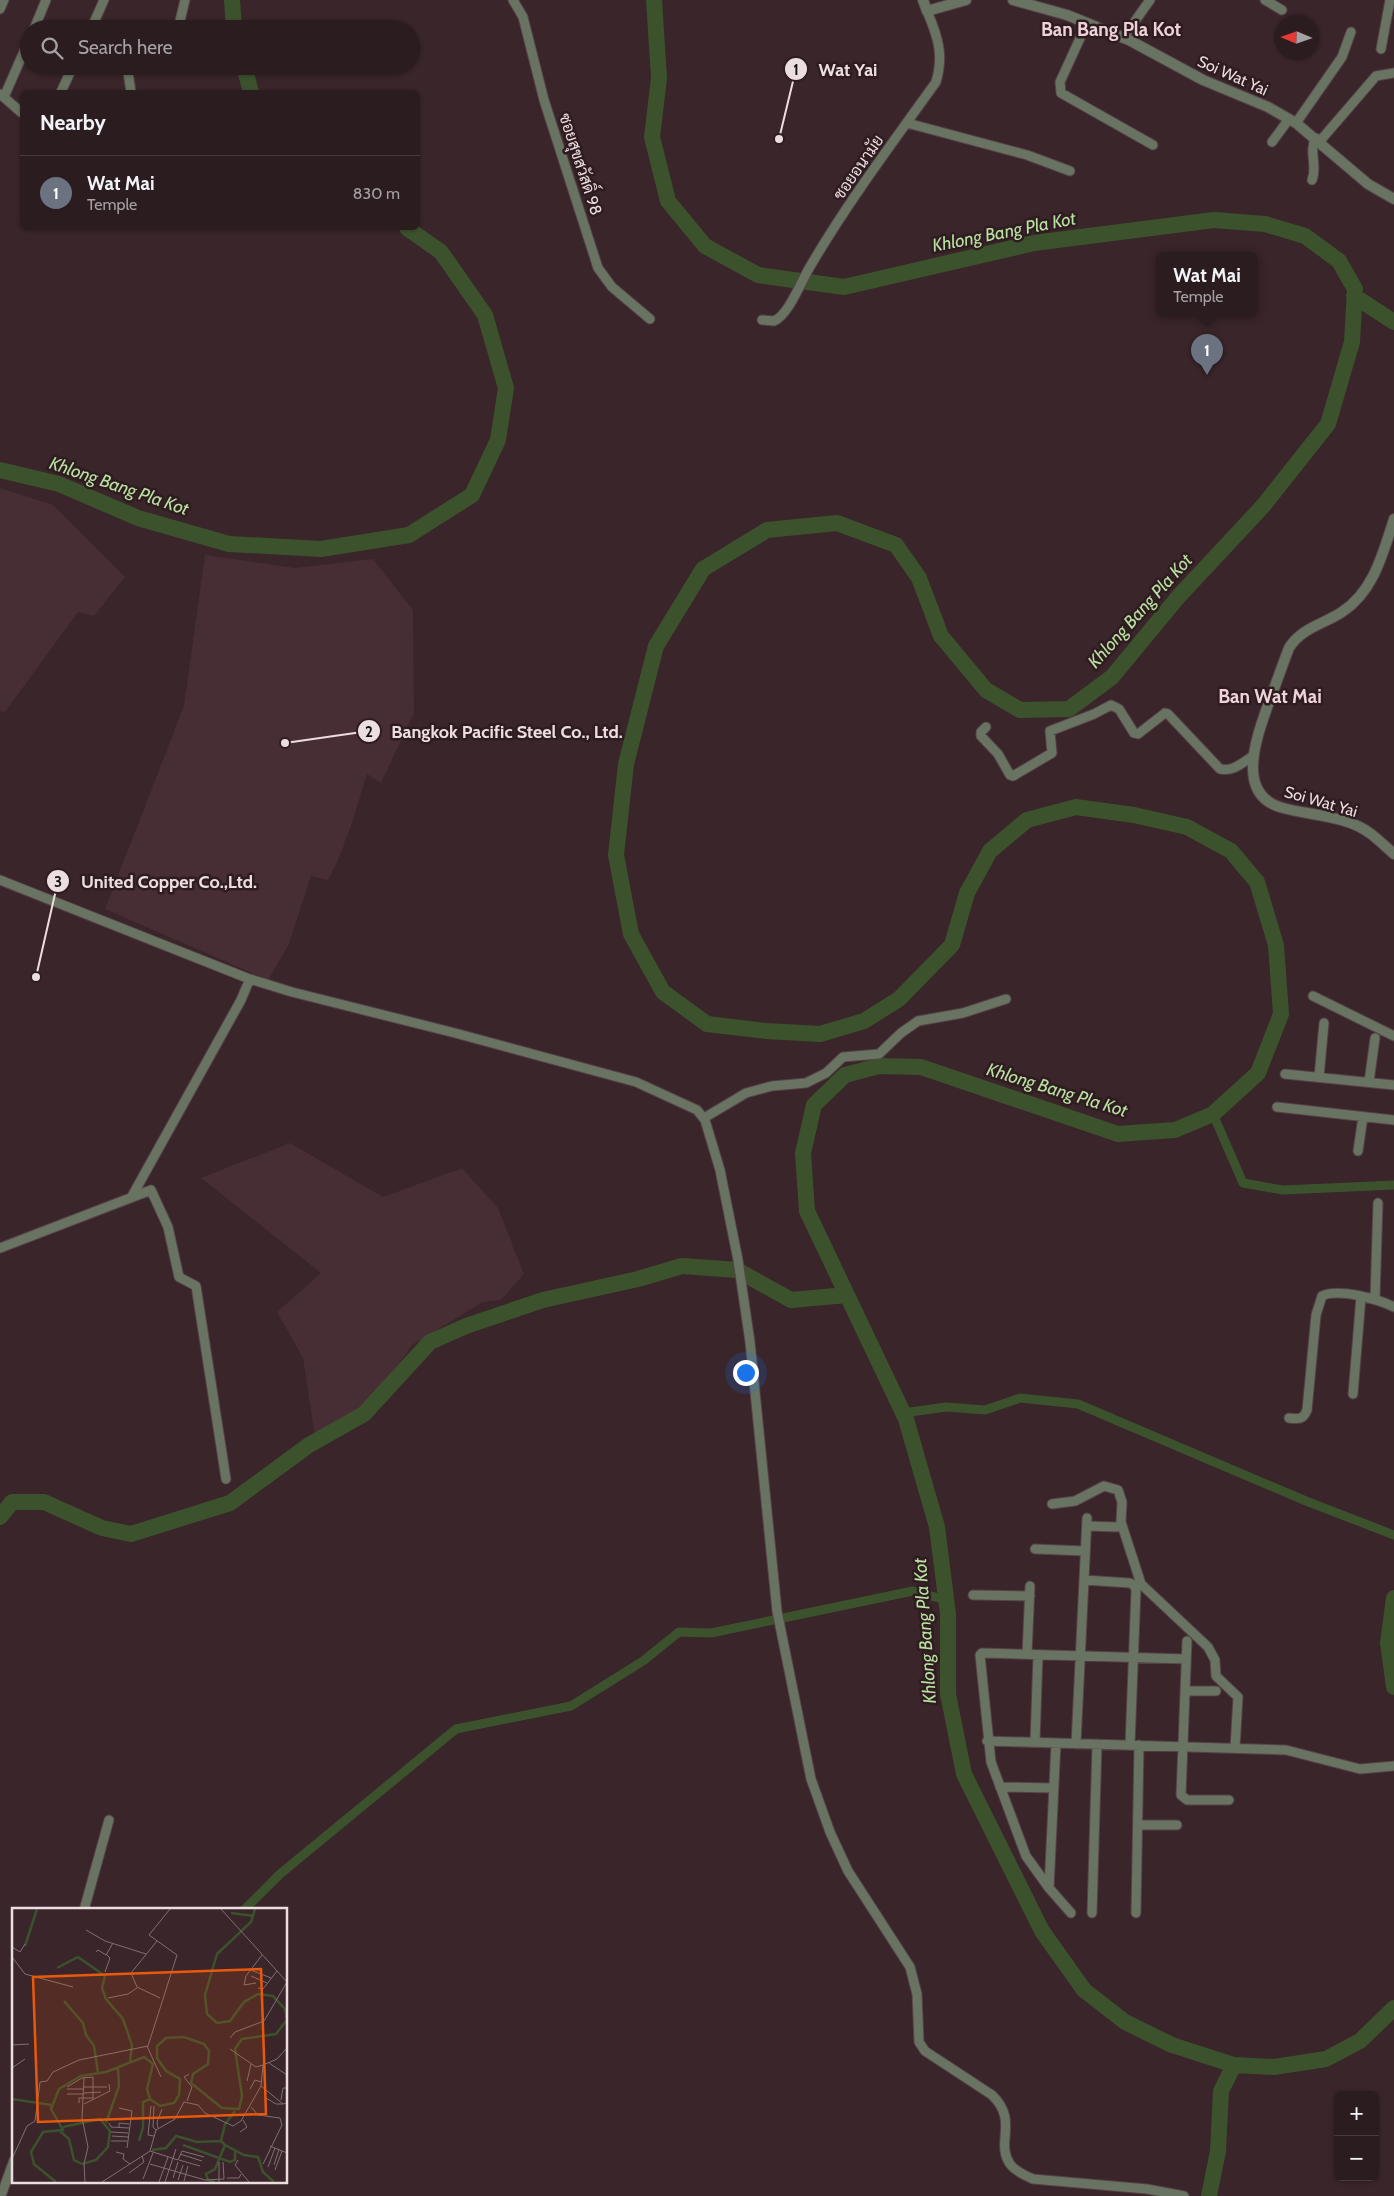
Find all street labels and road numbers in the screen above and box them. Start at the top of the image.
street label: Soi Wat Yai [1195,51,1271,99]
street label: ซอยสุขสวัสดิ์ 98 [553,109,611,218]
street label: ซอยอนามัย [828,131,888,203]
street label: Soi Wat Yai [1282,782,1360,821]

